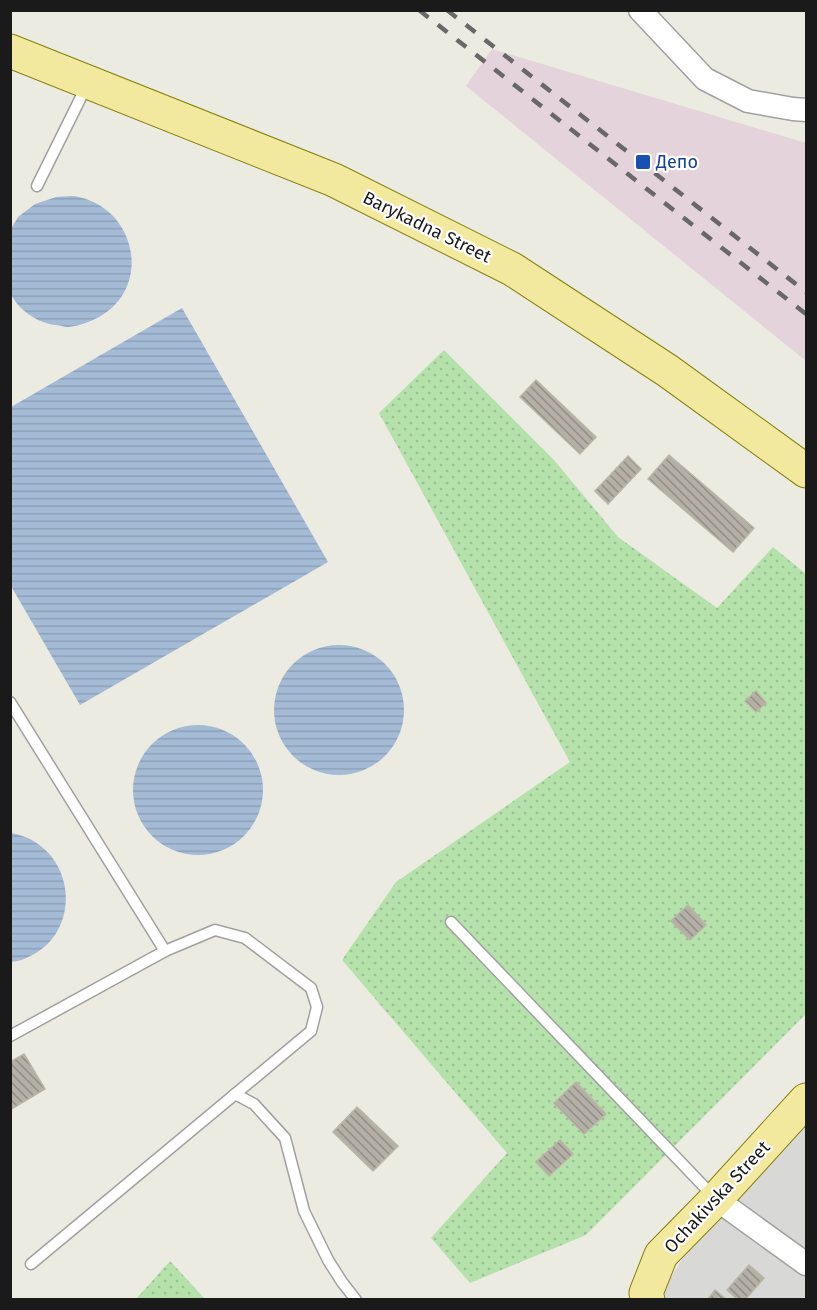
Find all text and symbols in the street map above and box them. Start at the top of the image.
place label: Депо [655,151,698,173]
marker: Депо [634,153,652,171]
street label: Barykadna Street [359,186,495,268]
street label: Ochakivska Street [659,1136,775,1258]

